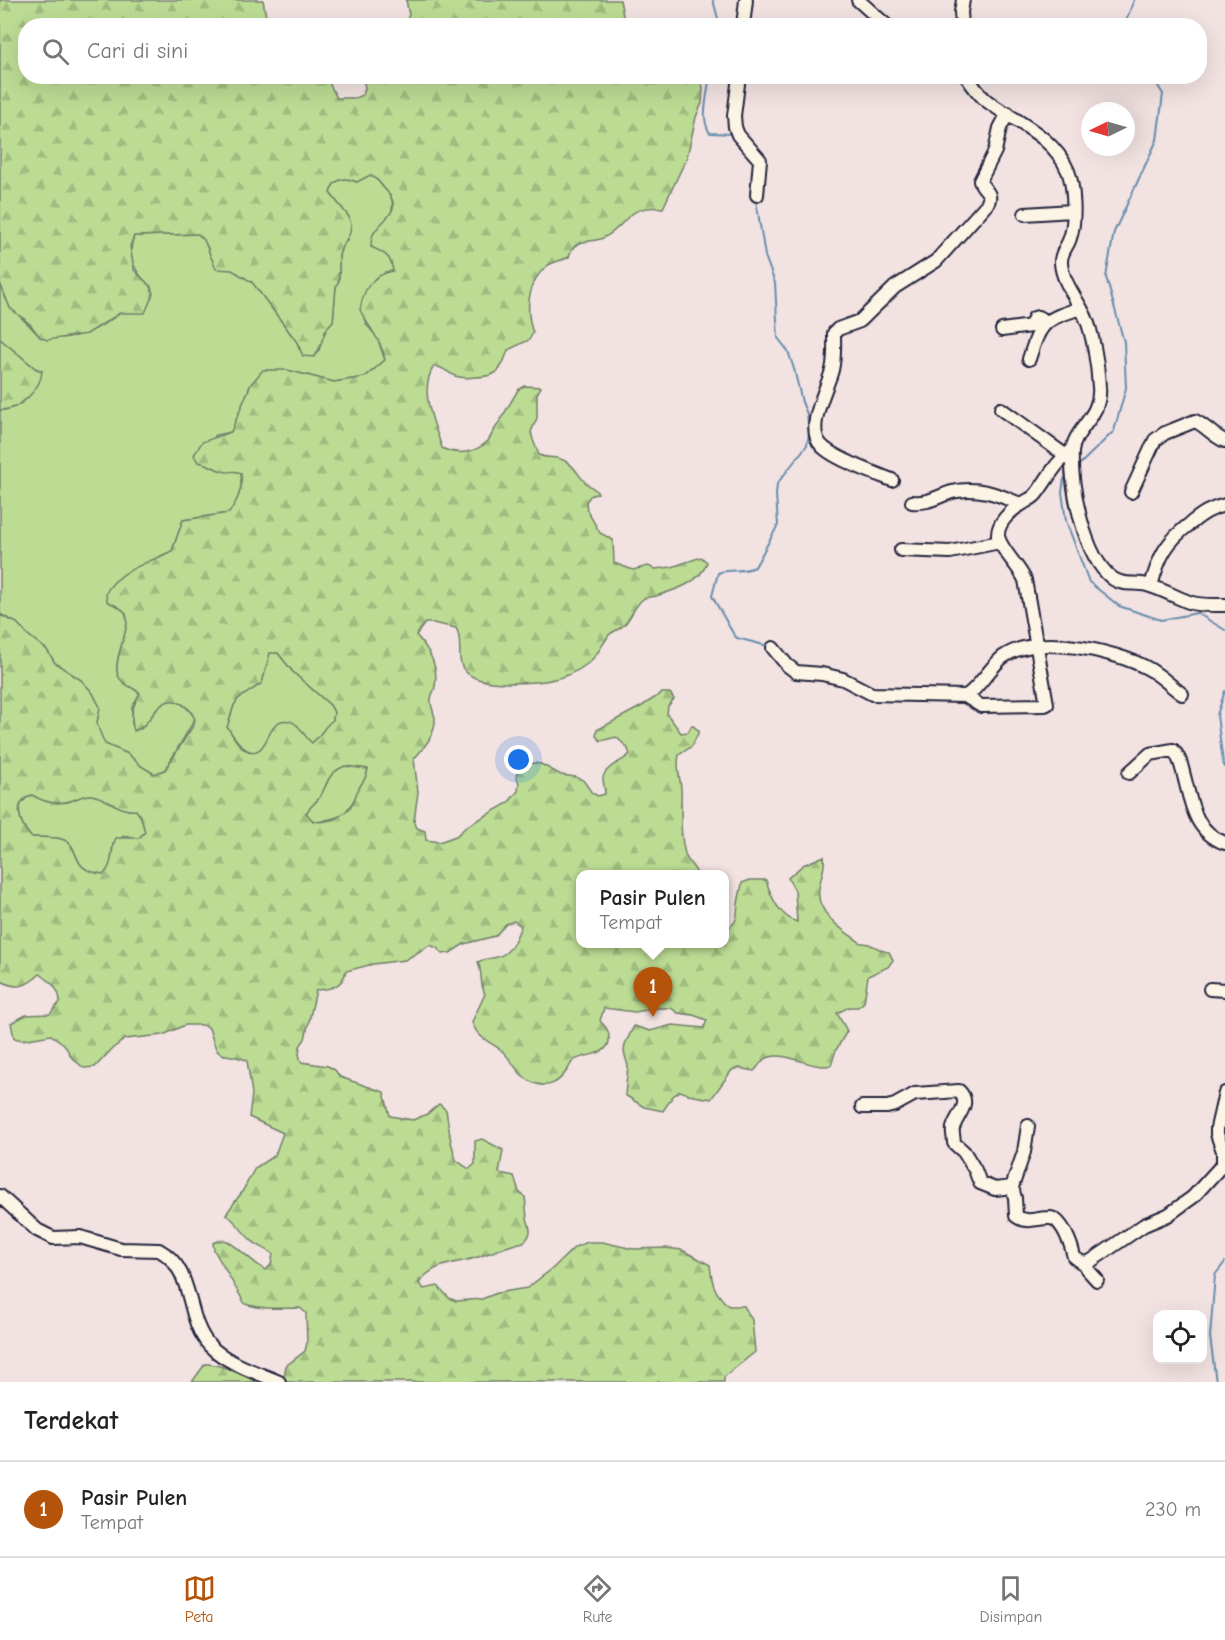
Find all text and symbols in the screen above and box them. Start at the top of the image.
search box [18,18,1207,84]
icon: search [39,35,72,68]
text: Cari di sini [87,38,188,64]
north arrow [1081,102,1135,156]
your location [504,745,533,774]
popup [576,870,729,948]
text: Pasir Pulen [599,885,706,911]
text: Tempat [599,911,661,934]
pin: 1 [634,968,672,1017]
map controls [1153,1310,1207,1364]
button: locate [1153,1310,1207,1364]
text: Terdekat [24,1406,118,1436]
text: Pasir Pulen [81,1485,187,1511]
text: 1 [40,1498,47,1521]
text: 230 m [1145,1498,1201,1521]
text: Tempat [81,1511,143,1534]
tab: Peta [183,1572,216,1626]
tab: Rute [581,1572,614,1626]
tab: Disimpan [979,1572,1042,1626]

